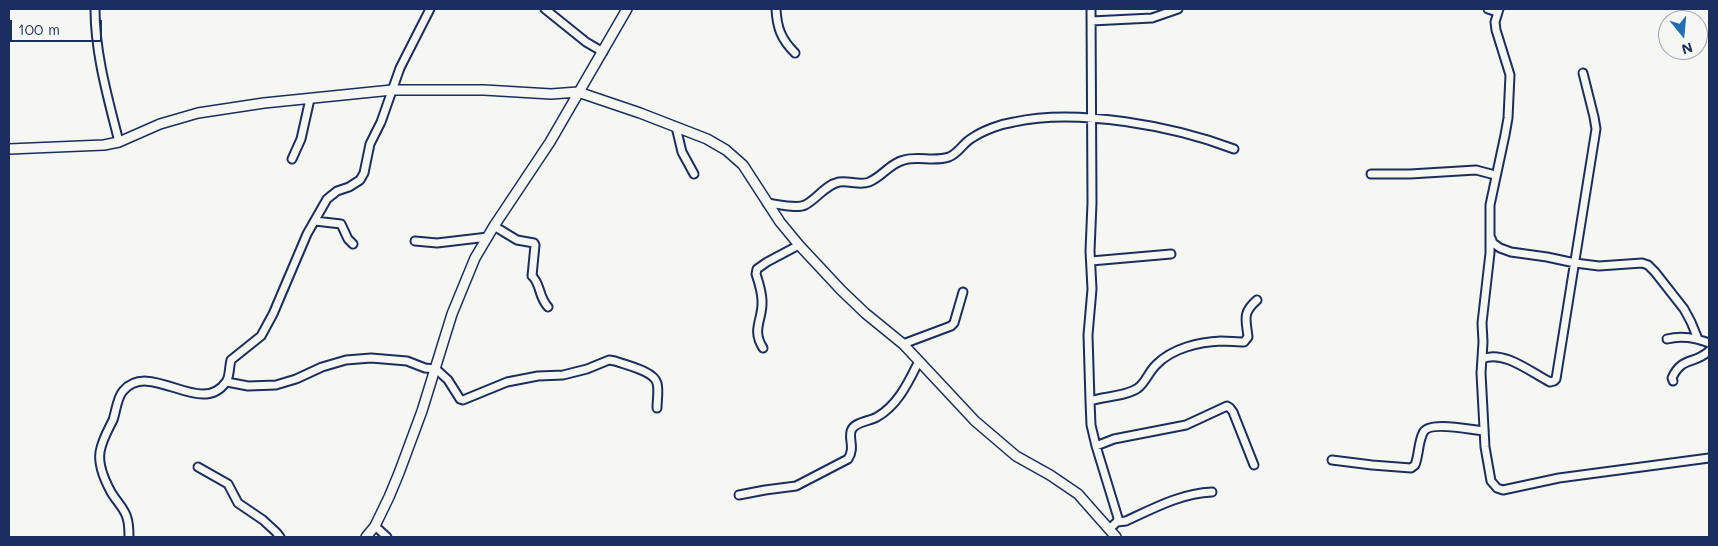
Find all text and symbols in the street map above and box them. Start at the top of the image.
scale bar [12,10,105,42]
north arrow [1658,10,1708,60]
text: 100 m [18,19,60,39]
text: N [1679,38,1695,60]

